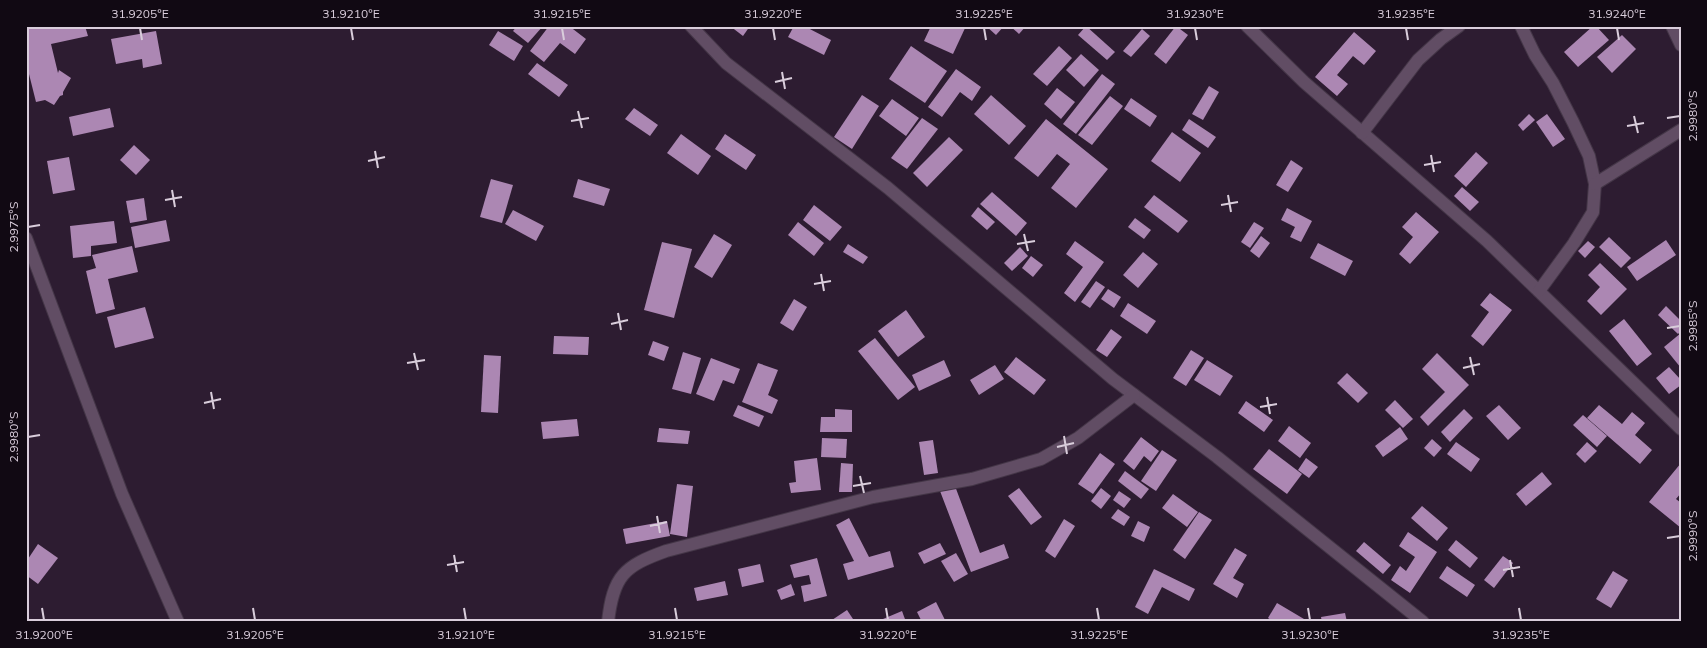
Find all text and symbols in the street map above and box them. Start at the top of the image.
text: 31.9205°E [111,6,169,21]
text: 31.9210°E [322,6,380,21]
text: 31.9215°E [533,6,591,21]
text: 31.9220°E [744,6,802,21]
text: 31.9225°E [955,6,1013,21]
text: 31.9230°E [1166,6,1224,21]
text: 31.9235°E [1377,6,1435,21]
text: 31.9240°E [1588,6,1646,21]
text: 2.9980°S [1685,91,1700,141]
text: 2.9975°S [6,202,21,252]
text: 2.9985°S [1685,301,1700,351]
text: 2.9980°S [6,412,21,462]
text: 2.9990°S [1685,511,1700,561]
text: 31.9200°E [15,627,73,642]
text: 31.9205°E [226,627,284,642]
text: 31.9210°E [437,627,495,642]
text: 31.9215°E [648,627,706,642]
text: 31.9220°E [859,627,917,642]
text: 31.9225°E [1070,627,1128,642]
text: 31.9230°E [1281,627,1339,642]
text: 31.9235°E [1492,627,1550,642]

